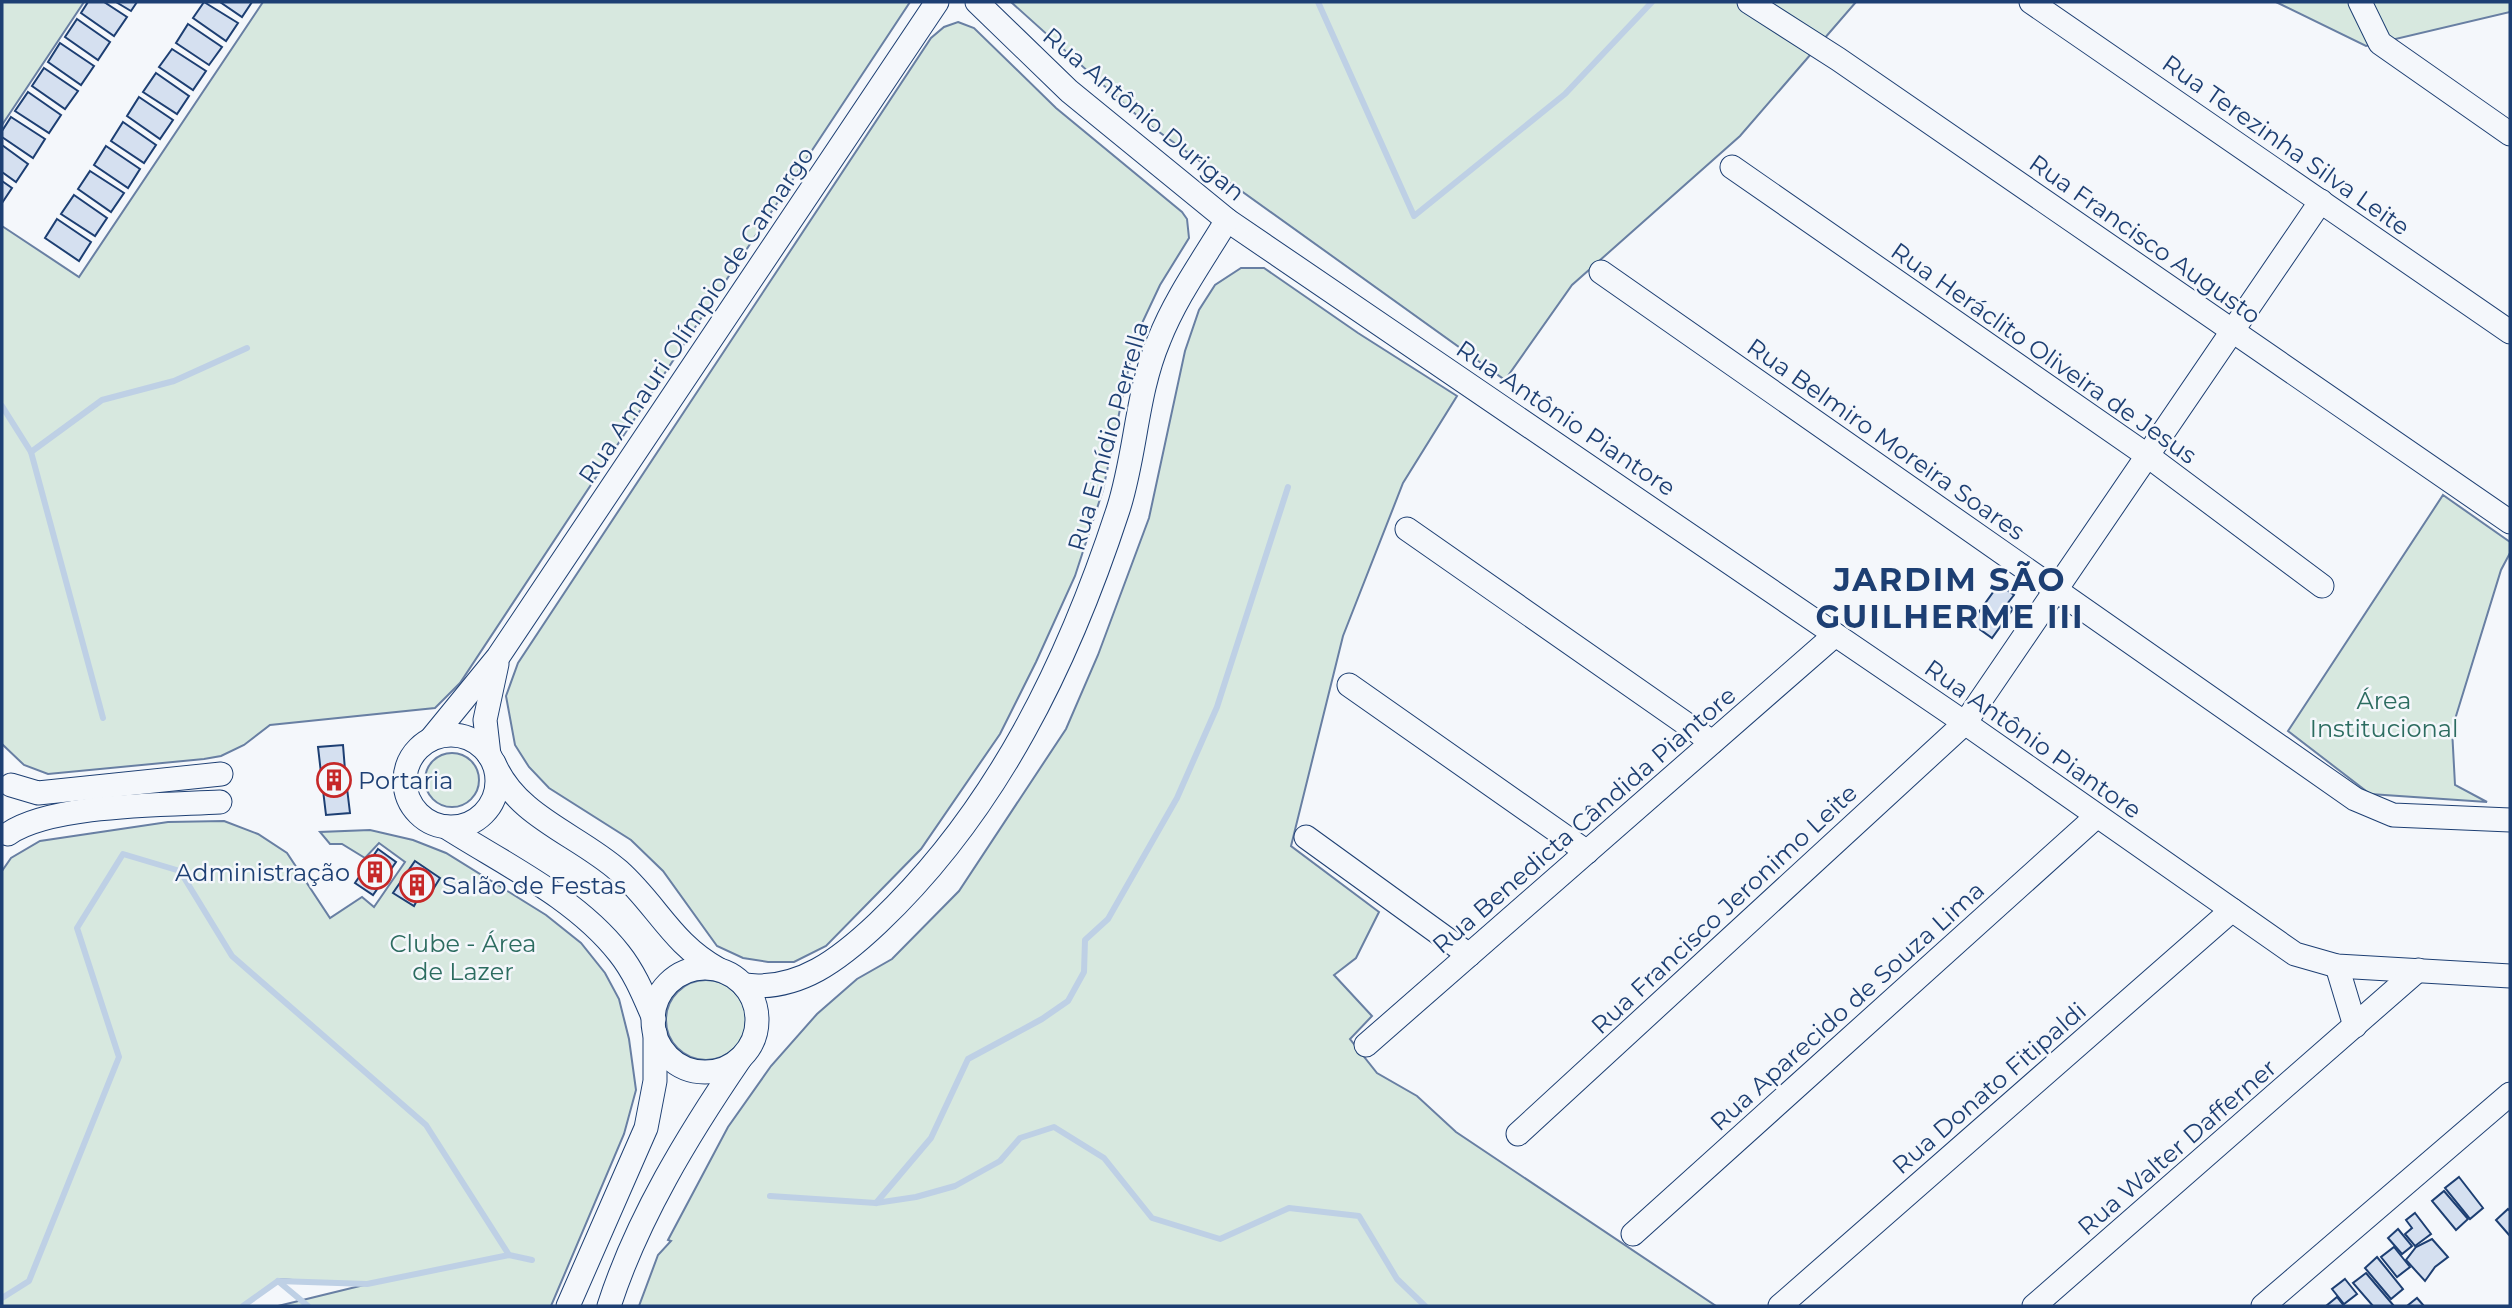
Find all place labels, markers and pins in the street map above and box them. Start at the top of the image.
building icon: Portaria [315,761,353,799]
place label: Portaria [358,766,453,795]
building icon: Administração [356,853,394,891]
place label: Administração [175,858,350,887]
building icon: Salão de Festas [398,866,436,904]
place label: Salão de Festas [442,871,626,900]

